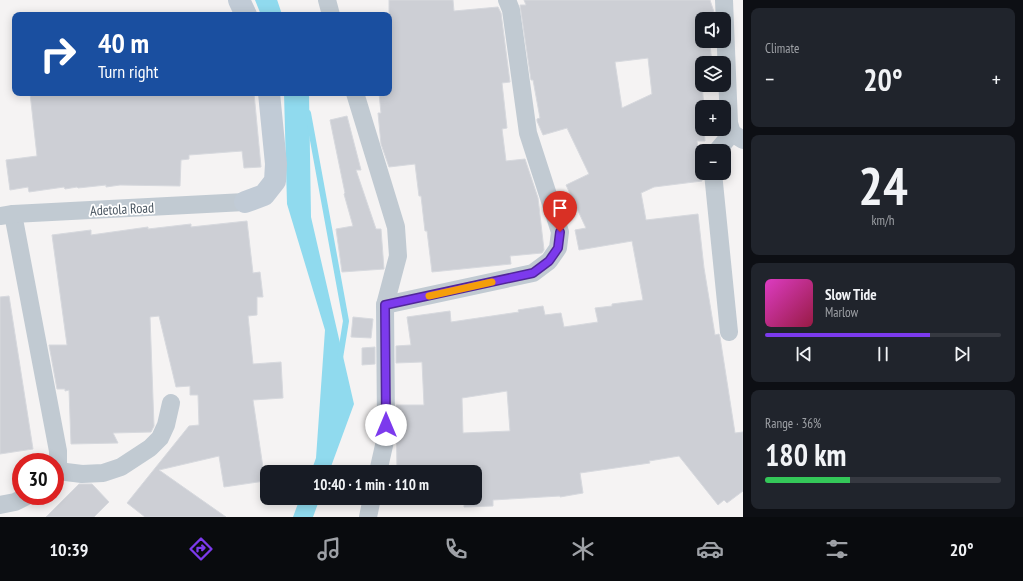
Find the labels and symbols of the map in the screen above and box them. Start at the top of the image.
pin [543,191,577,232]
street label: Adetola Road [90,198,154,220]
position arrow [365,404,407,446]
speed limit sign: 30 [12,453,64,505]

